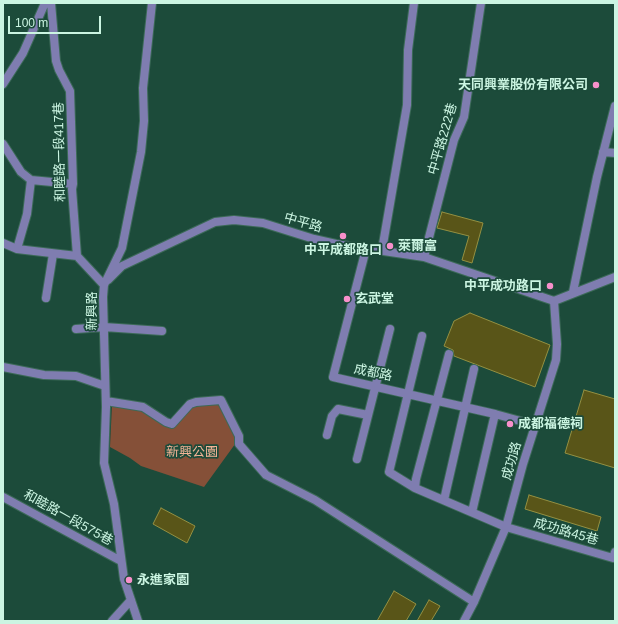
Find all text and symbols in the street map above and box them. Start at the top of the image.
scale bar [10,8,103,34]
text: 100 m [15,16,48,30]
place label: 天同興業股份有限公司 [458,77,588,93]
marker: 天同興業股份有限公司 [591,80,601,90]
street label: 中平路222巷 [425,101,461,177]
street label: 和睦路一段417巷 [51,102,69,202]
street label: 中平路 [282,210,324,236]
marker: 中平成都路口 [338,231,348,241]
place label: 萊爾富 [398,238,437,254]
marker: 萊爾富 [385,241,395,251]
place label: 中平成都路口 [304,242,382,258]
place label: 中平成功路口 [464,278,542,294]
marker: 中平成功路口 [545,281,555,291]
place label: 玄武堂 [355,291,394,307]
street label: 新興路 [84,292,100,330]
marker: 玄武堂 [342,294,352,304]
street label: 成都路 [352,361,394,385]
place label: 成都福德祠 [518,416,583,432]
marker: 成都福德祠 [505,419,515,429]
street label: 成功路 [499,440,525,482]
park label: 新興公園 [166,444,218,460]
street label: 和睦路一段575巷 [21,487,115,549]
street label: 成功路45巷 [532,515,600,549]
place label: 永進家園 [137,572,189,588]
marker: 永進家園 [124,575,134,585]

